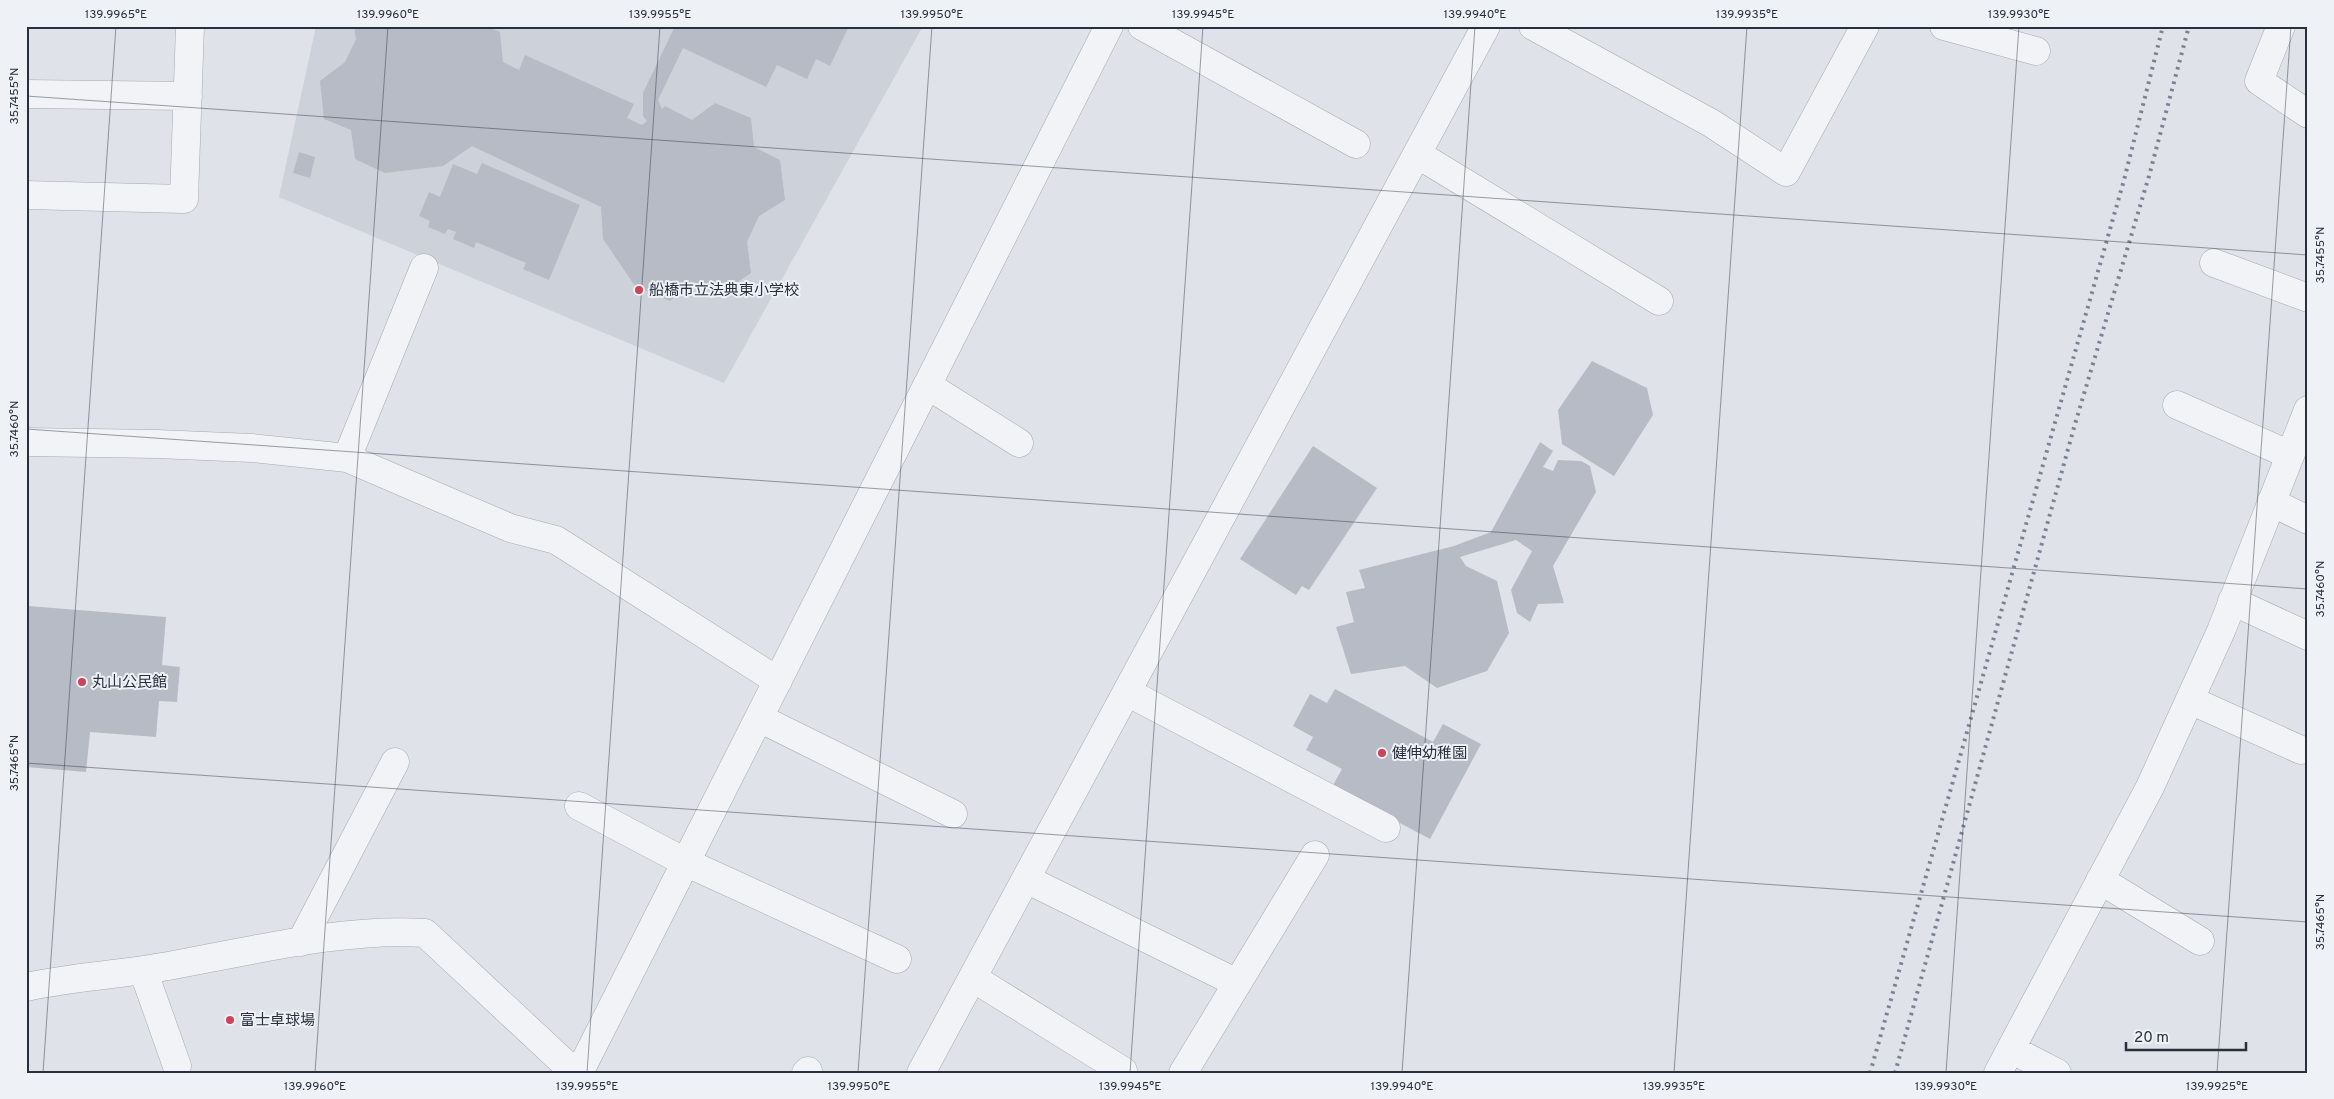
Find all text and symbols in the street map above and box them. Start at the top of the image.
text: 139.9965°E [85,7,147,23]
text: 139.9960°E [357,7,419,23]
text: 139.9955°E [629,7,691,23]
text: 139.9950°E [901,7,963,23]
text: 139.9945°E [1172,7,1234,23]
text: 139.9940°E [1444,7,1506,23]
text: 139.9935°E [1716,7,1778,23]
text: 139.9930°E [1988,7,2050,23]
text: 35.7455°N [7,67,23,125]
text: 35.7455°N [2313,226,2329,284]
place label: 船橋市立法典東小学校 [649,281,799,301]
marker: 船橋市立法典東小学校 [633,284,645,296]
text: 35.7460°N [7,401,23,457]
text: 35.7460°N [2313,561,2329,617]
place label: 丸山公民館 [92,674,167,693]
marker: 丸山公民館 [76,676,88,688]
text: 35.7465°N [7,735,23,791]
place label: 健伸幼稚園 [1392,745,1467,764]
marker: 健伸幼稚園 [1376,747,1388,759]
text: 35.7465°N [2313,894,2329,950]
place label: 富士卓球場 [240,1012,315,1031]
marker: 富士卓球場 [224,1014,236,1026]
scale bar [2126,1019,2246,1051]
text: 20 m [2134,1029,2169,1048]
text: 139.9960°E [284,1079,346,1095]
text: 139.9955°E [556,1079,618,1095]
text: 139.9950°E [828,1079,890,1095]
text: 139.9945°E [1099,1079,1161,1095]
text: 139.9940°E [1371,1079,1433,1095]
text: 139.9935°E [1643,1079,1705,1095]
text: 139.9930°E [1915,1079,1977,1095]
text: 139.9925°E [2186,1079,2248,1095]

